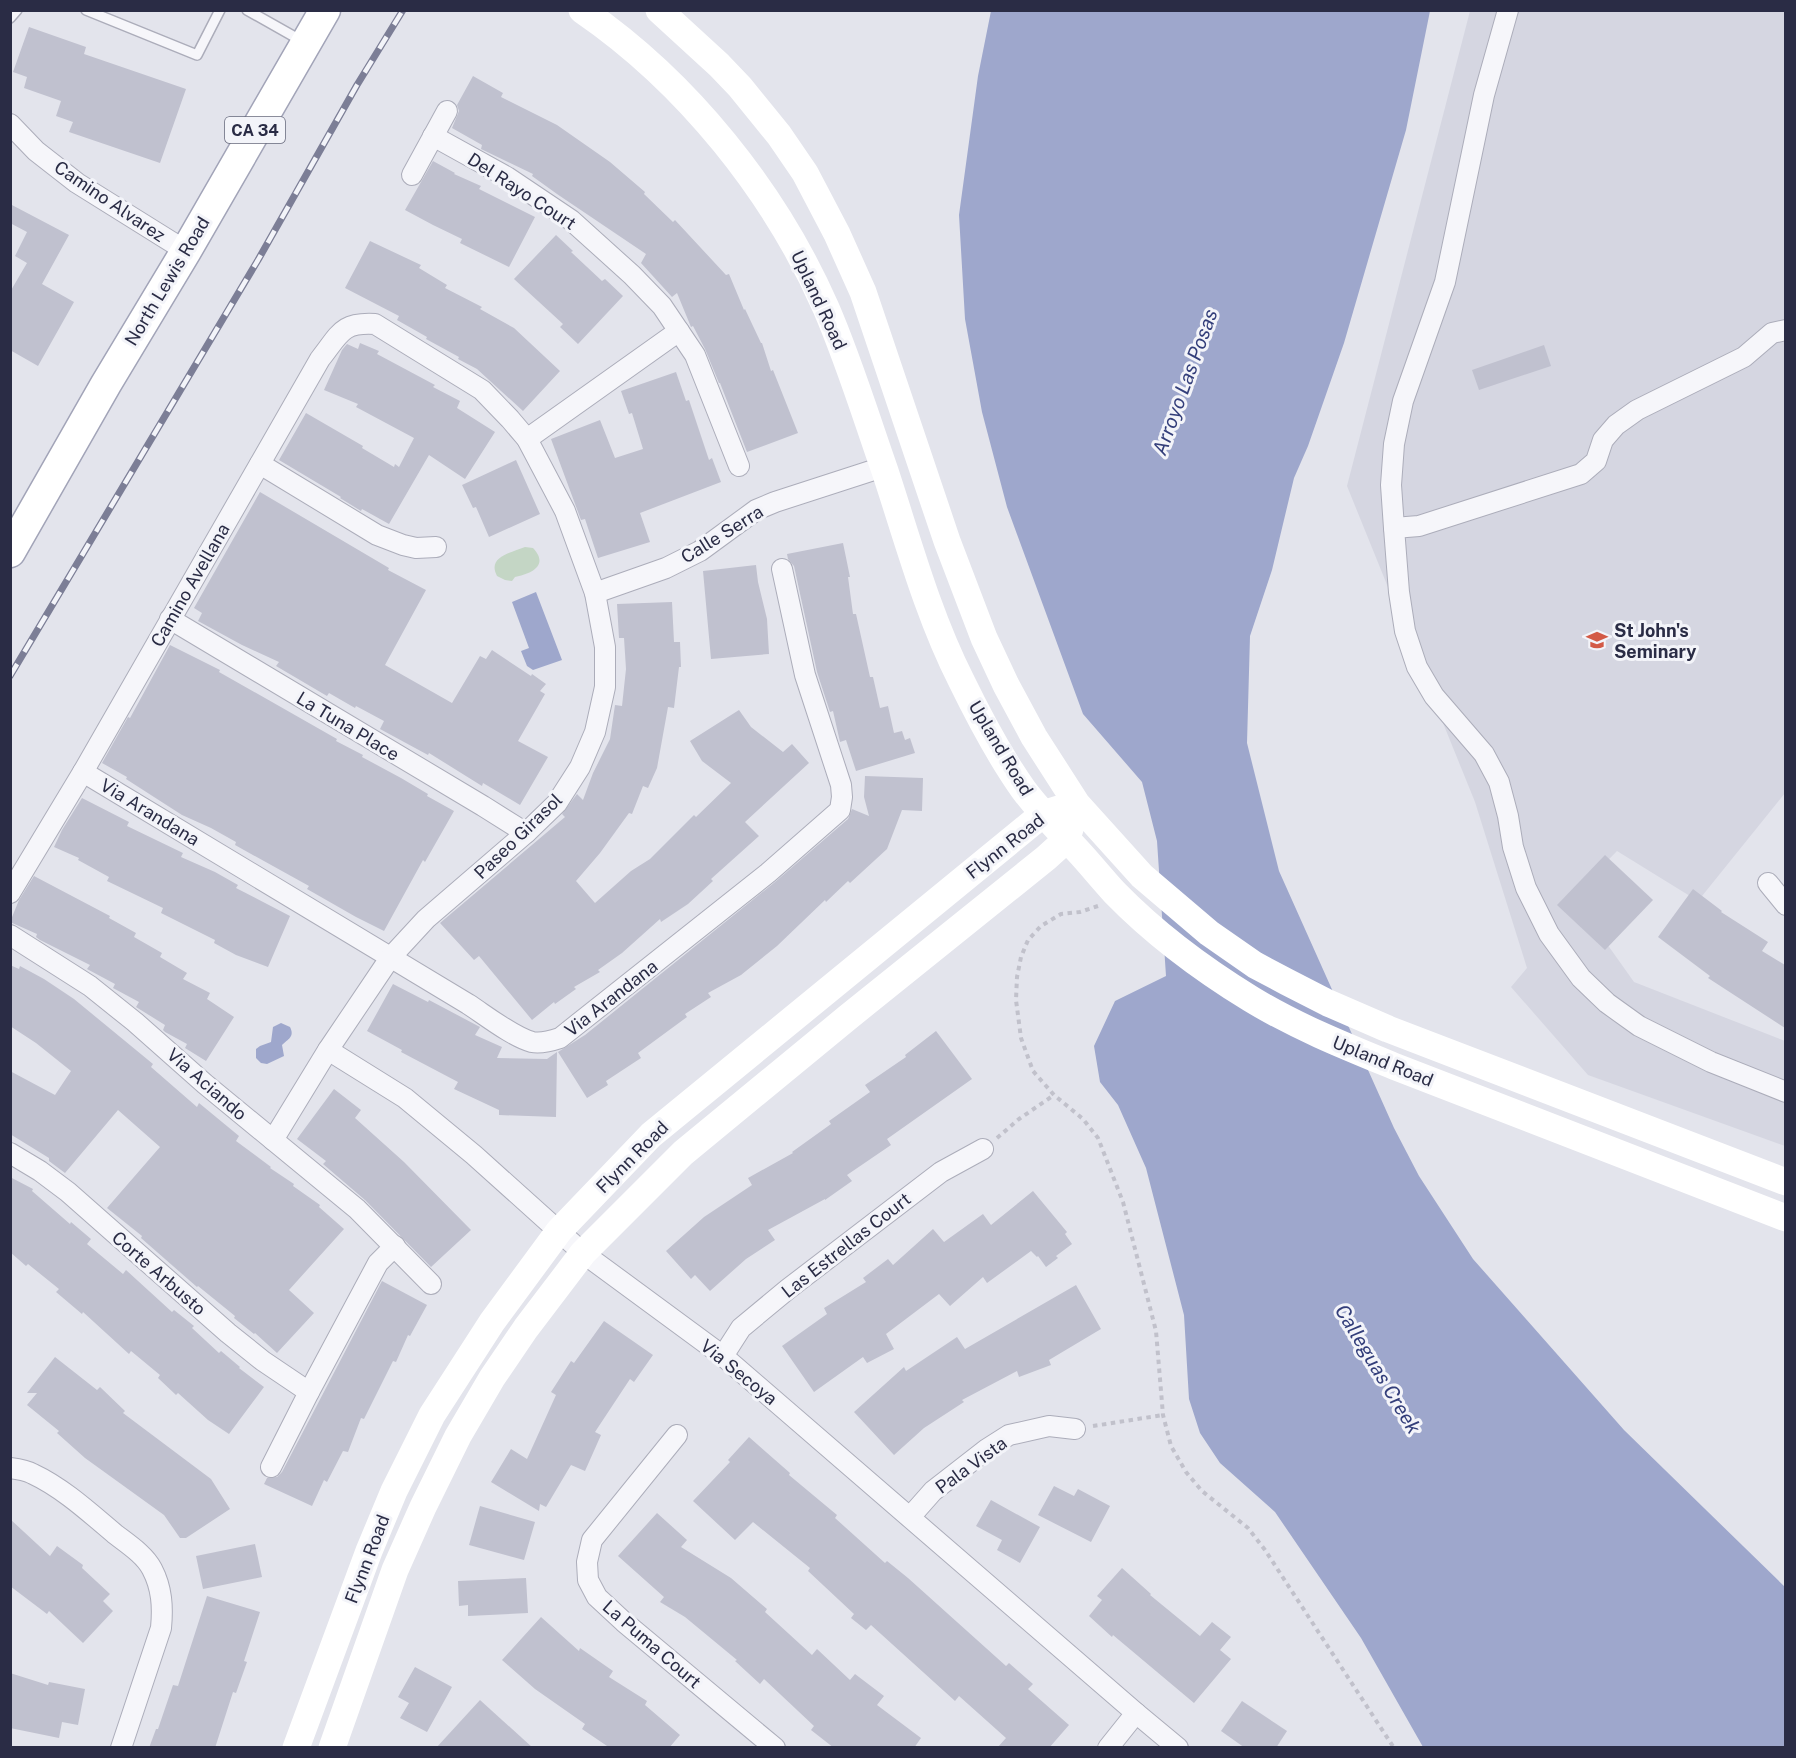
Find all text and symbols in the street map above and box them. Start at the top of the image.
road number: CA 34 [225,117,285,143]
street label: Del Rayo Court [464,148,580,234]
street label: Camino Alvarez [50,156,170,246]
street label: North Lewis Road [120,213,214,349]
street label: Upland Road [787,247,851,353]
water label: Arroyo Las Posas [1147,305,1223,458]
street label: Calle Serra [677,500,767,568]
street label: Camino Avellana [146,520,234,650]
place label: St John's Seminary [1614,620,1696,662]
school or university icon: St John's Seminary [1585,628,1609,652]
street label: La Tuna Place [293,687,403,765]
street label: Upland Road [965,697,1037,799]
street label: Via Arandana [97,774,203,850]
street label: Paseo Girasol [470,789,566,883]
street label: Flynn Road [962,809,1048,883]
street label: Via Arandana [561,955,661,1041]
street label: Upland Road [1330,1031,1436,1091]
street label: Via Aciando [163,1044,251,1124]
street label: Flynn Road [592,1117,672,1197]
street label: Las Estrellas Court [777,1188,915,1302]
street label: Corte Arbusto [108,1227,210,1319]
water label: Calleguas Creek [1330,1300,1426,1438]
street label: Via Secoya [697,1335,781,1409]
street label: Pala Vista [931,1432,1011,1498]
street label: Flynn Road [340,1512,394,1606]
street label: La Puma Court [599,1596,705,1692]

